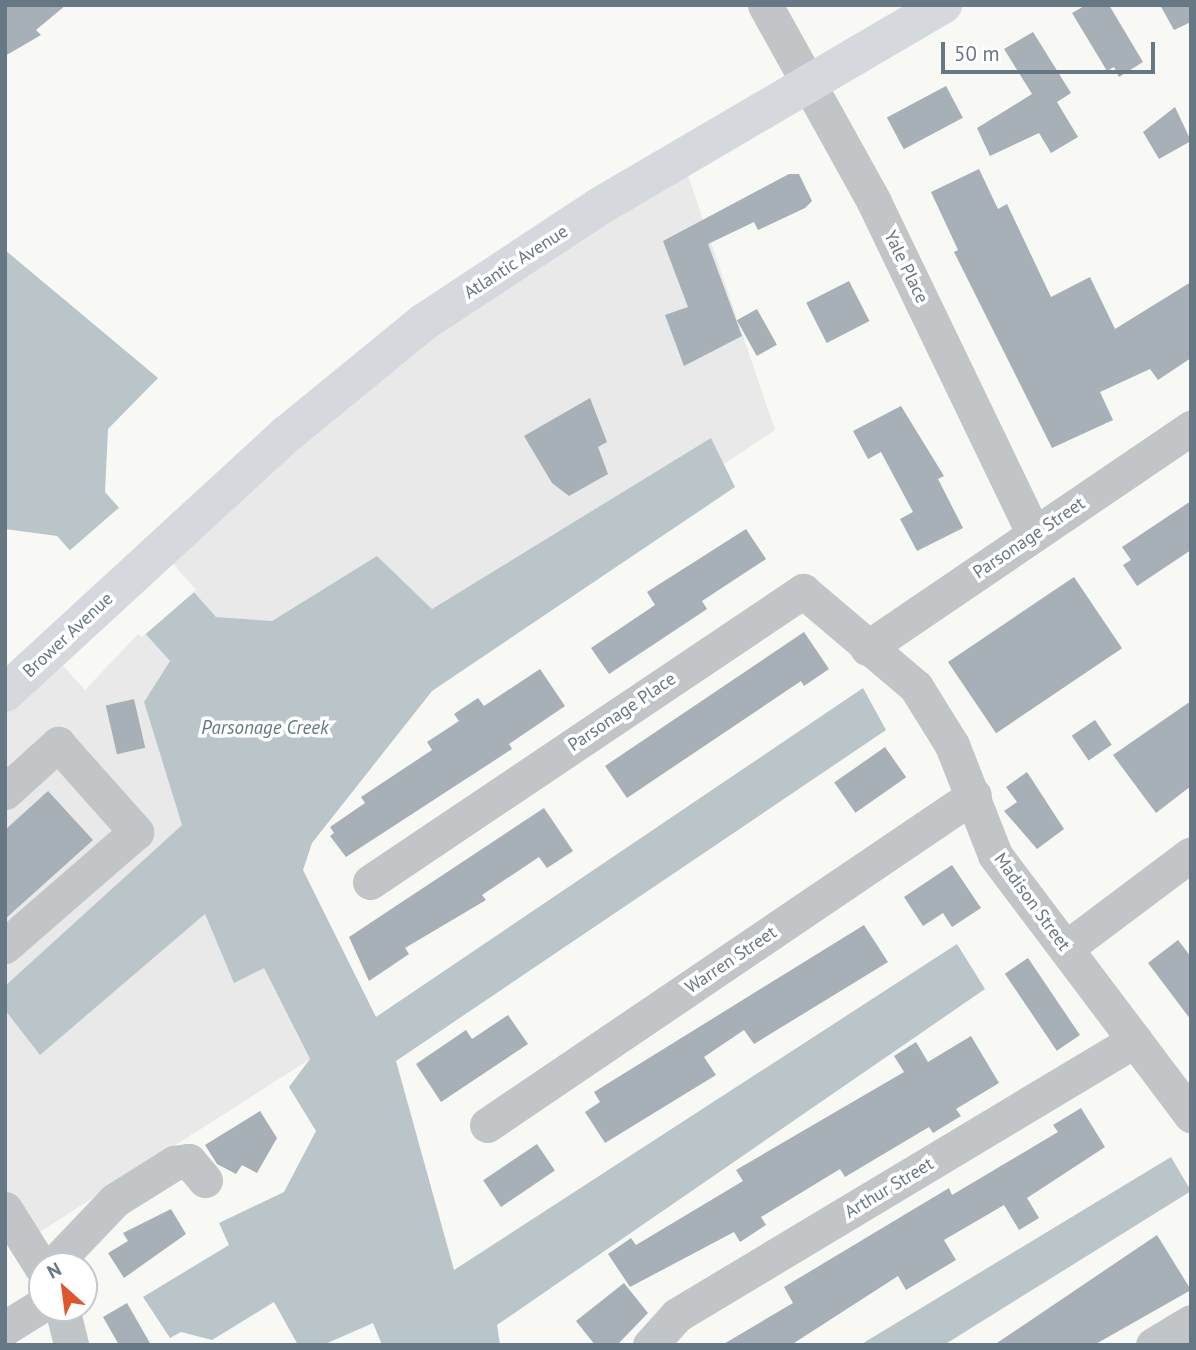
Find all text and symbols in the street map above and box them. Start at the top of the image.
scale bar [944,28,1158,72]
text: 50 m [954,40,1000,67]
street label: Atlantic Avenue [460,220,572,304]
street label: Yale Place [879,227,933,307]
street label: Parsonage Street [969,493,1089,583]
street label: Brower Avenue [18,588,118,682]
street label: Parsonage Place [564,668,680,756]
water label: Parsonage Creek [201,717,329,739]
street label: Madison Street [989,849,1075,955]
street label: Warren Street [681,922,781,998]
street label: Arthur Street [841,1153,937,1223]
north arrow [28,1252,98,1322]
text: N [43,1257,65,1284]

